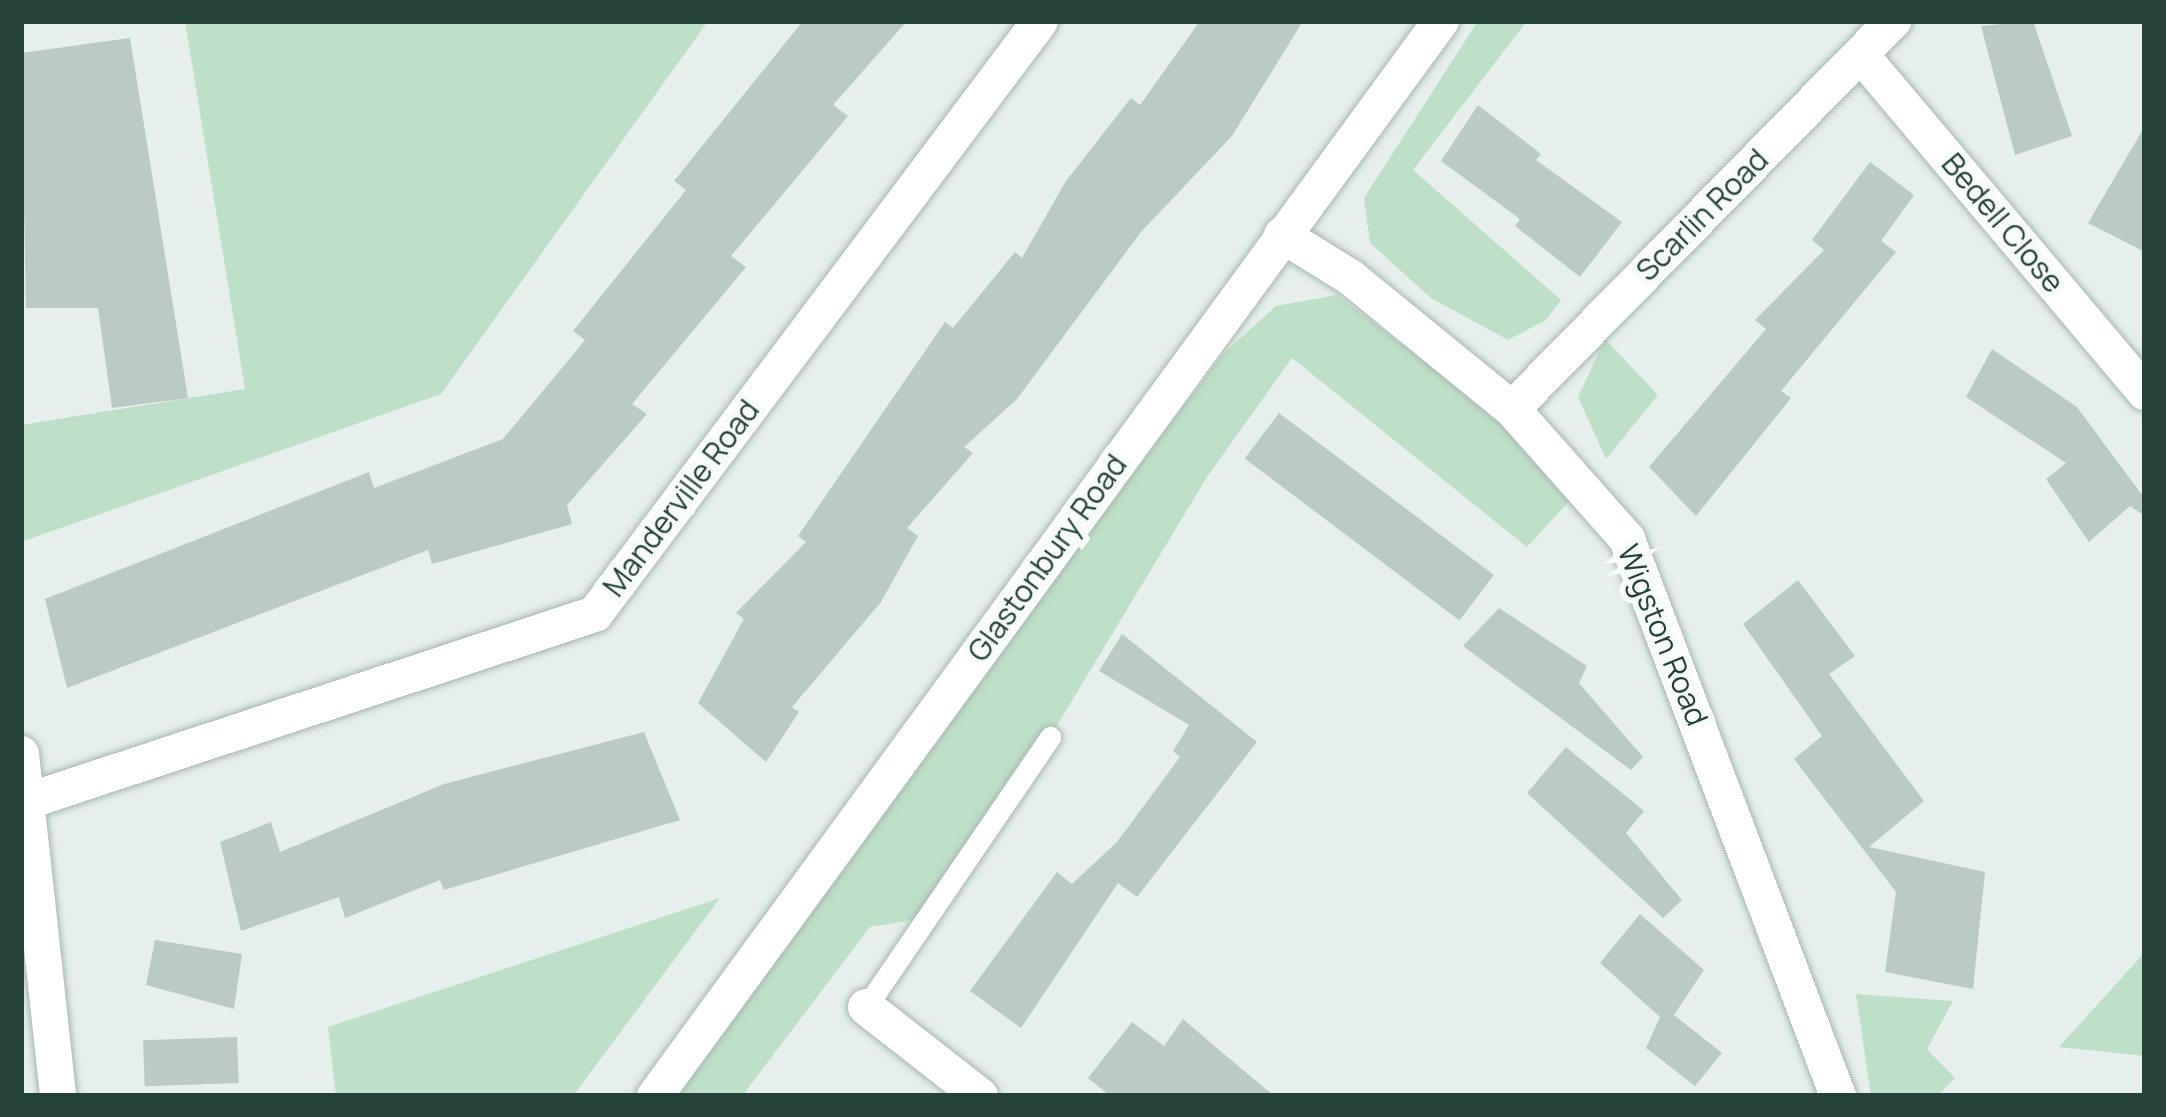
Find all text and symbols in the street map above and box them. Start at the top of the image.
street label: Scarlin Road [1629,142,1775,288]
street label: Bedell Close [1934,146,2072,300]
street label: Manderville Road [595,393,767,603]
street label: Glastonbury Road [960,448,1134,668]
street label: Wigston Road [1610,539,1716,731]

